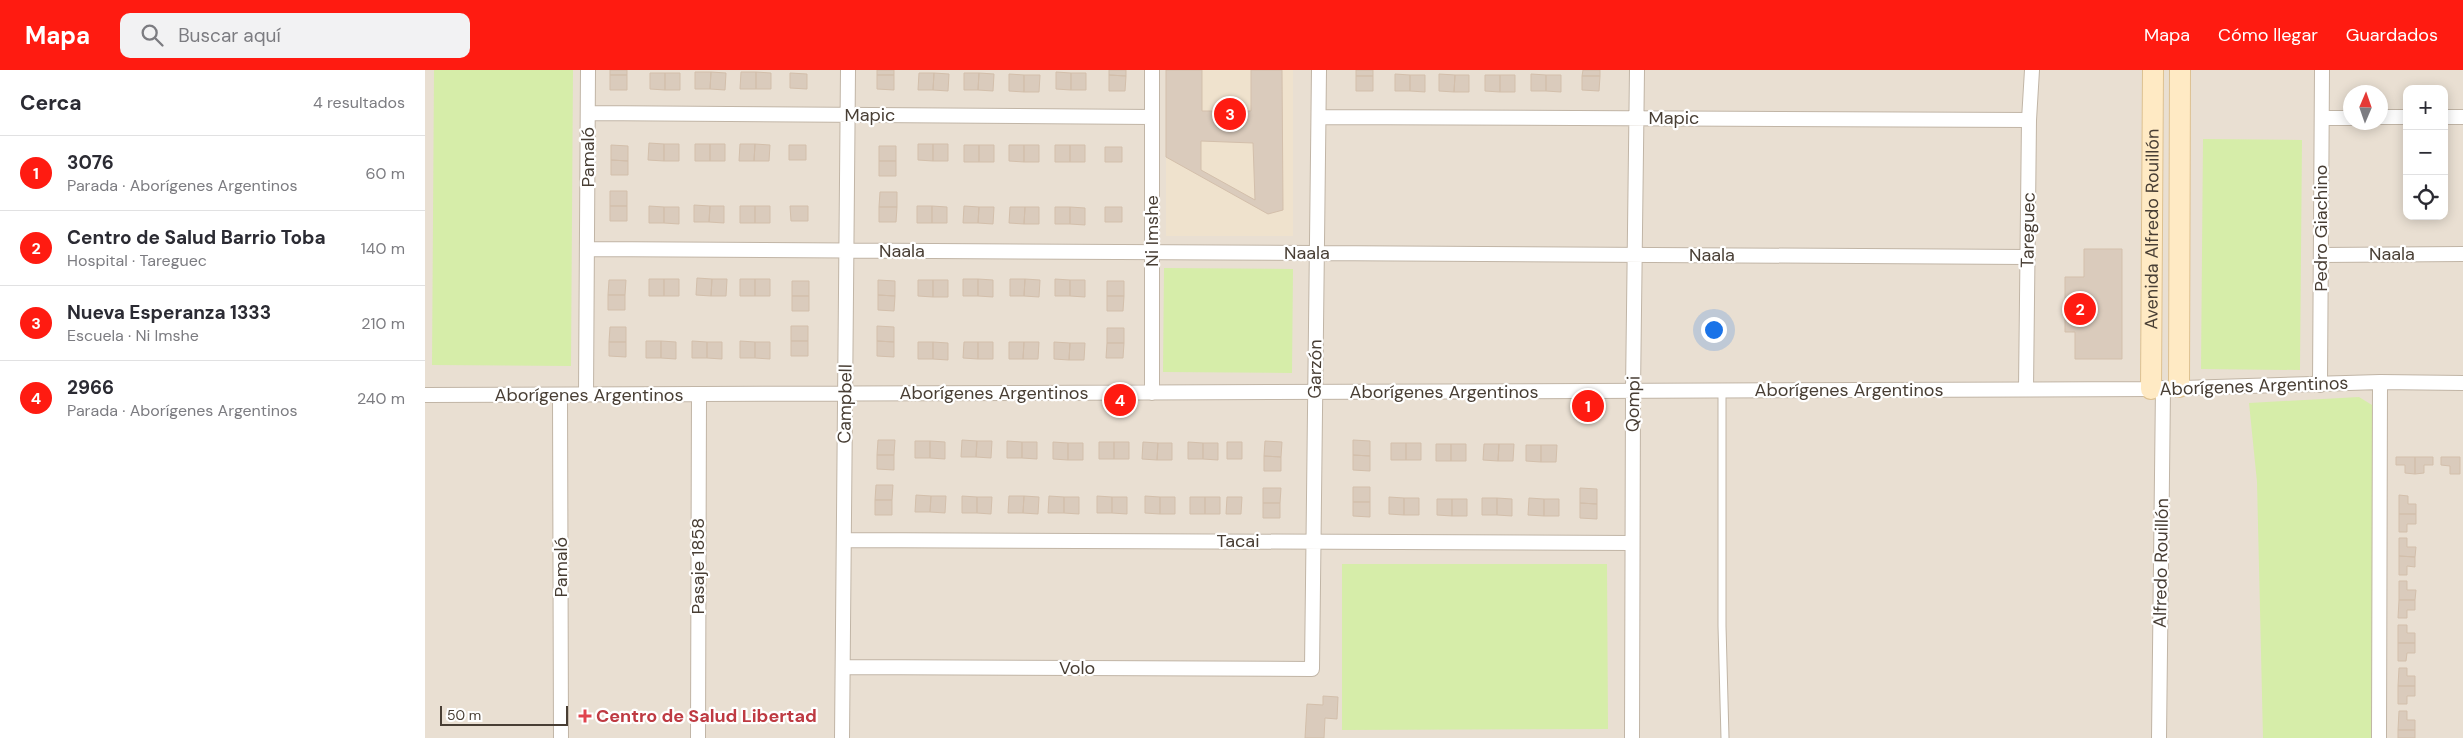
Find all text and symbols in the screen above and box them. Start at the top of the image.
search box [120,13,470,58]
text: Mapa [25,20,90,51]
icon: search [138,21,166,49]
text: Buscar aquí [178,23,281,48]
text: Mapa [2144,23,2190,47]
text: Cómo llegar [2218,23,2318,47]
text: Guardados [2346,23,2438,47]
north arrow [2343,85,2388,130]
map controls [2403,85,2448,220]
button: + [2403,85,2448,130]
text: Cerca [20,89,82,117]
text: 4 resultados [313,92,405,113]
pin: 3 [1214,95,1246,133]
street label: Mapic [845,103,895,127]
street label: Mapic [1649,106,1699,130]
street label: Pamaló [576,127,600,187]
street label: Avenida Alfredo Rouillón [2139,128,2165,330]
button: − [2403,130,2448,175]
text: 3076 [67,150,114,175]
text: 1 [33,163,39,184]
text: 60 m [365,163,405,184]
street label: Pedro Giachino [2309,165,2333,291]
text: Parada · Aborígenes Argentinos [67,175,298,196]
button: locate [2403,175,2448,220]
street label: Tareguec [2015,192,2041,268]
street label: Ni Imshe [1140,195,1164,267]
text: Centro de Salud Barrio Toba [67,225,326,250]
text: 2 [31,238,41,259]
text: 140 m [361,238,405,259]
street label: Naala [879,239,925,263]
street label: Naala [1284,241,1330,265]
street label: Naala [2369,242,2415,266]
street label: Naala [1689,243,1735,267]
text: Hospital · Tareguec [67,250,207,271]
pin: 2 [2064,290,2096,328]
text: Nueva Esperanza 1333 [67,300,271,325]
text: 3 [31,313,41,334]
text: 210 m [361,313,405,334]
your location [1701,317,1727,343]
text: Escuela · Ni Imshe [67,325,199,346]
street label: Garzón [1302,339,1328,399]
street label: Campbell [832,364,858,444]
street label: Aborígenes Argentinos [2159,371,2349,401]
text: 2966 [67,375,114,400]
street label: Qompi [1621,376,1645,432]
street label: Aborígenes Argentinos [1755,378,1943,402]
street label: Aborígenes Argentinos [1350,380,1538,404]
street label: Aborígenes Argentinos [900,381,1088,405]
pin: 4 [1104,381,1136,419]
street label: Aborígenes Argentinos [495,383,683,407]
pin: 1 [1572,387,1604,425]
text: 4 [31,388,41,409]
text: 240 m [357,388,405,409]
text: Parada · Aborígenes Argentinos [67,400,298,421]
street label: Alfredo Rouillón [2148,498,2174,628]
street label: Pasaje 1858 [686,518,710,614]
street label: Tacai [1217,529,1259,553]
street label: Pamaló [549,537,573,597]
street label: Volo [1059,656,1095,680]
scale bar [440,703,567,726]
place label: Centro de Salud Libertad [596,704,817,728]
text: 50 m [447,706,481,724]
marker: Centro de Salud Libertad [578,709,592,723]

